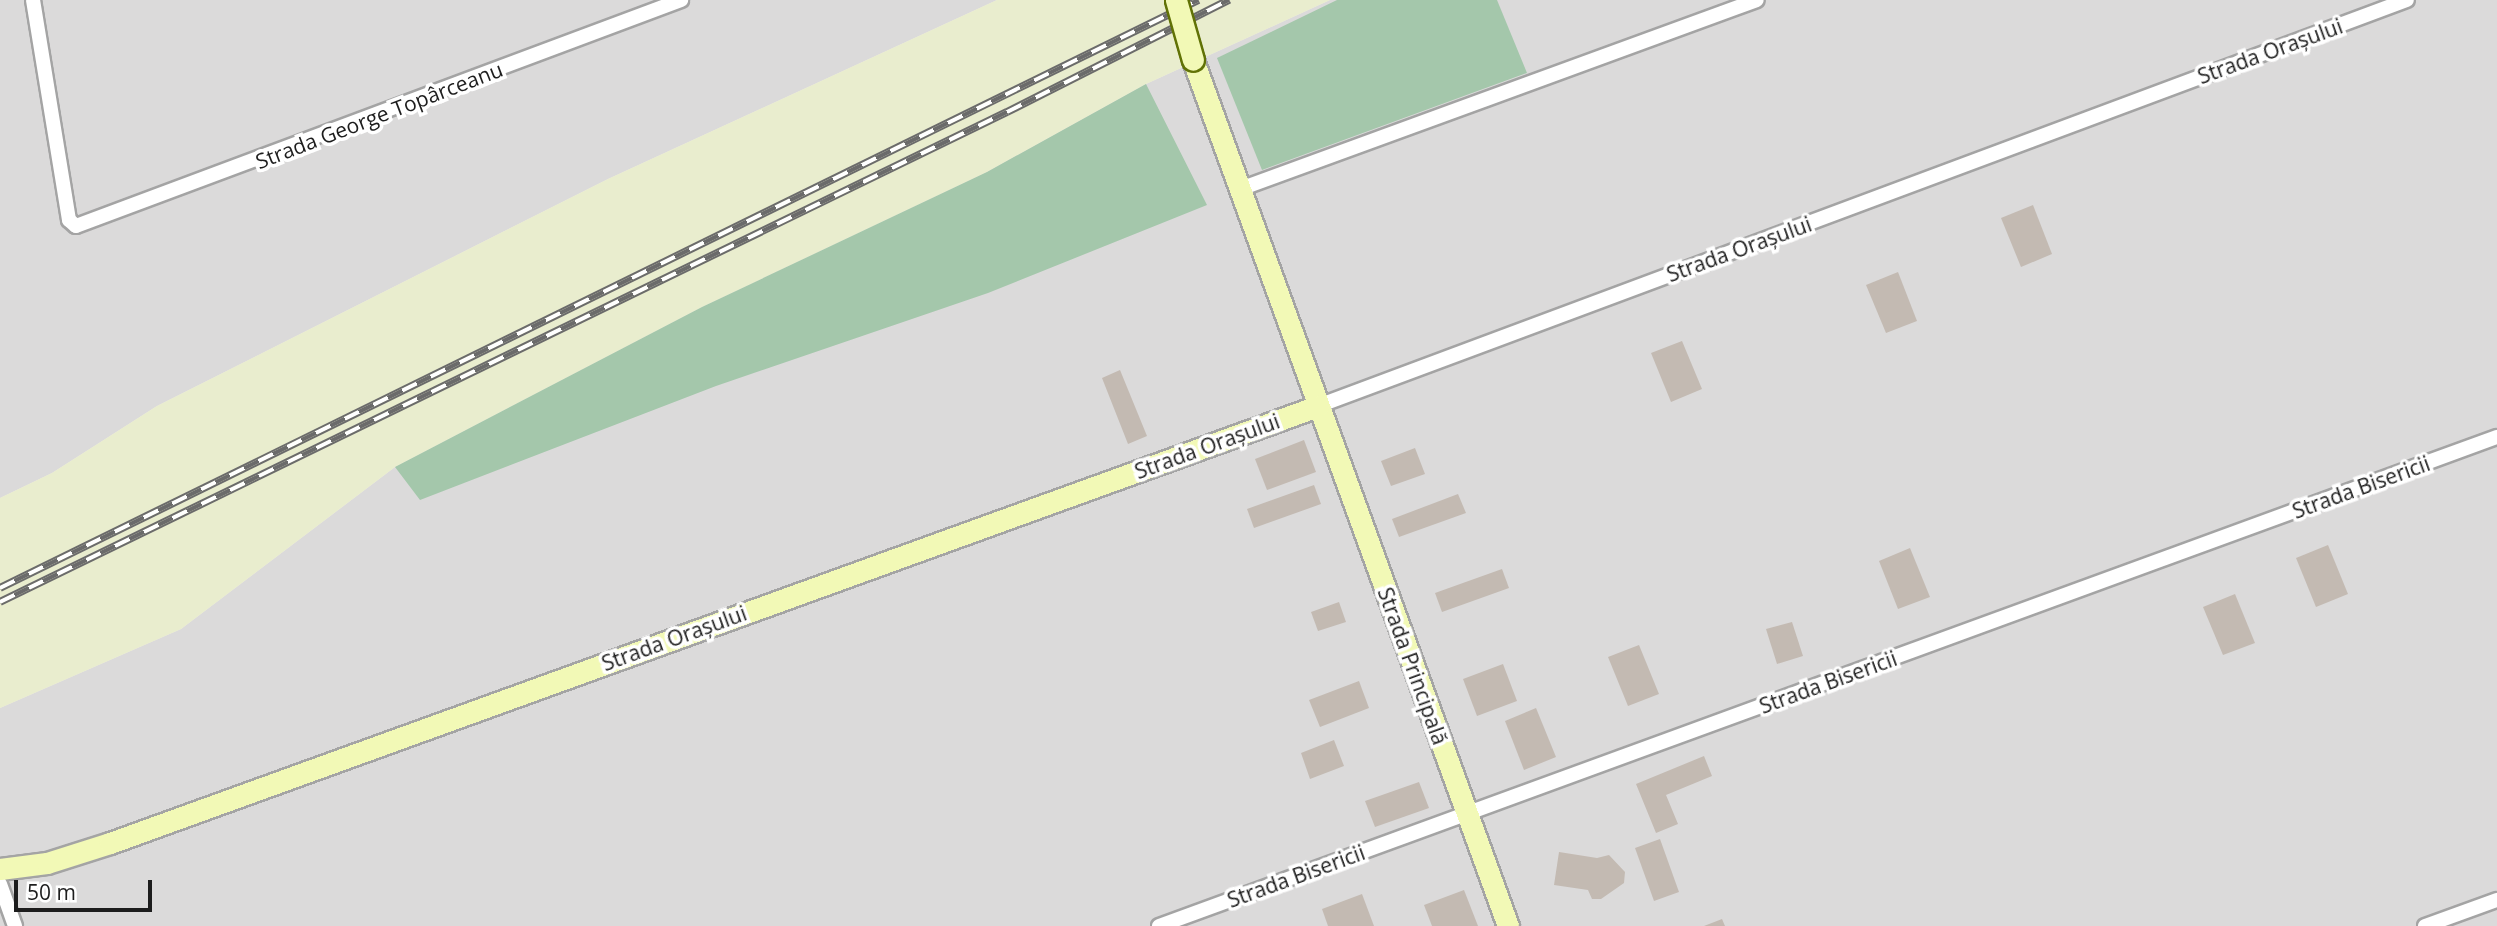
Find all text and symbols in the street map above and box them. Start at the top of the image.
street label: Strada Orașului [2194,13,2346,89]
street label: Strada George Topârceanu [252,56,506,174]
street label: Strada Orașului [1663,211,1815,287]
street label: Strada Orașului [1131,408,1283,484]
street label: Strada Bisericii [2289,450,2433,524]
street label: Strada Principală [1373,584,1453,748]
street label: Strada Orașului [598,600,750,676]
street label: Strada Bisericii [1756,645,1900,719]
street label: Strada Bisericii [1224,839,1368,913]
scale bar [18,866,156,910]
text: 50 m [27,878,76,906]

